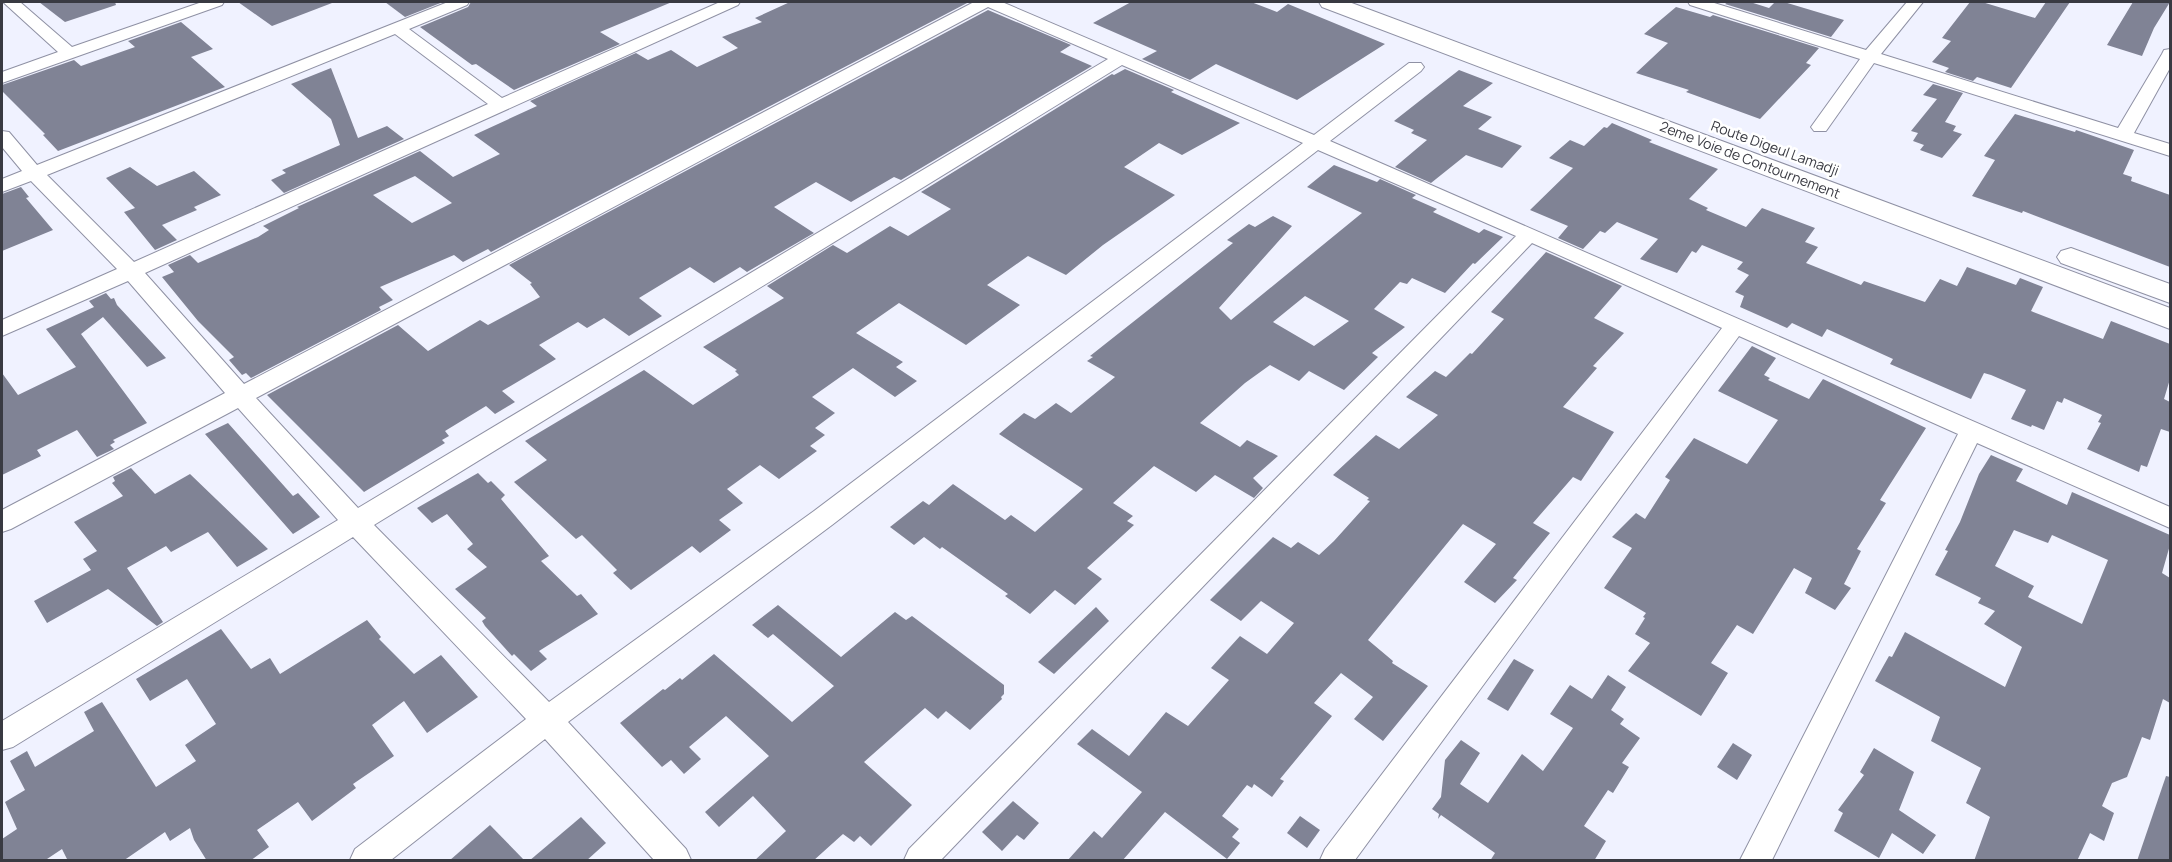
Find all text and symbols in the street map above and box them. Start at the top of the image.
street label: 2eme Voie de Contournement [1657,116,1843,203]
street label: Route Digeul Lamadji [1709,116,1842,180]

